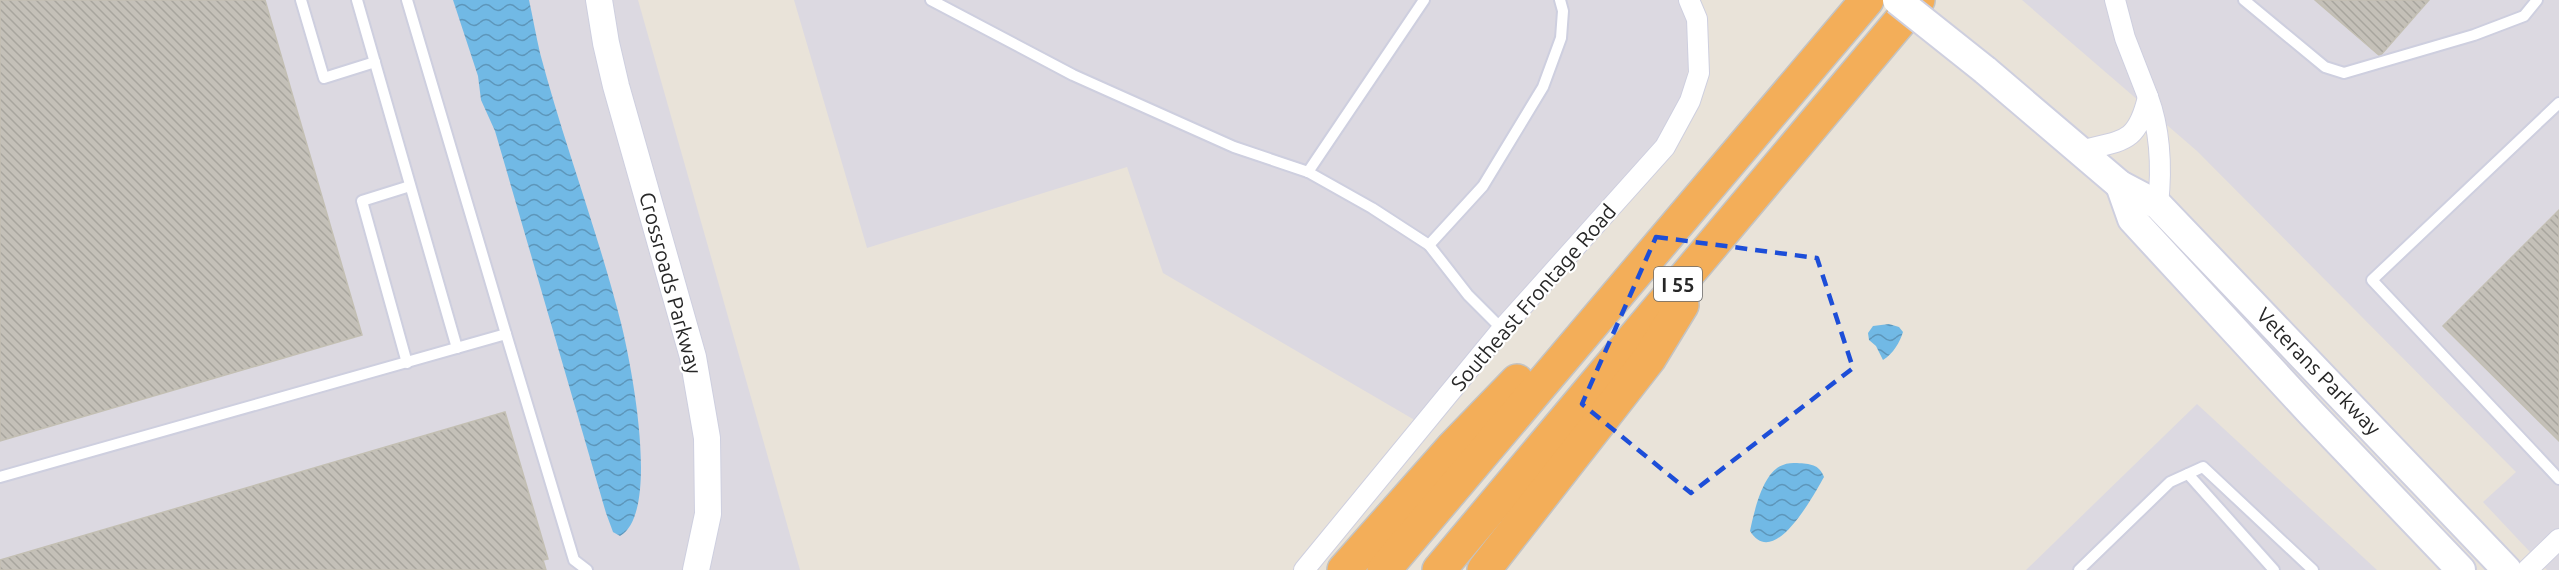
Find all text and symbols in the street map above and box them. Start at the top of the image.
street label: Crossroads Parkway [635,189,707,377]
street label: Southeast Frontage Road [1446,199,1620,395]
road number: I 55 [1654,267,1702,301]
street label: Veterans Parkway [2252,302,2386,440]

